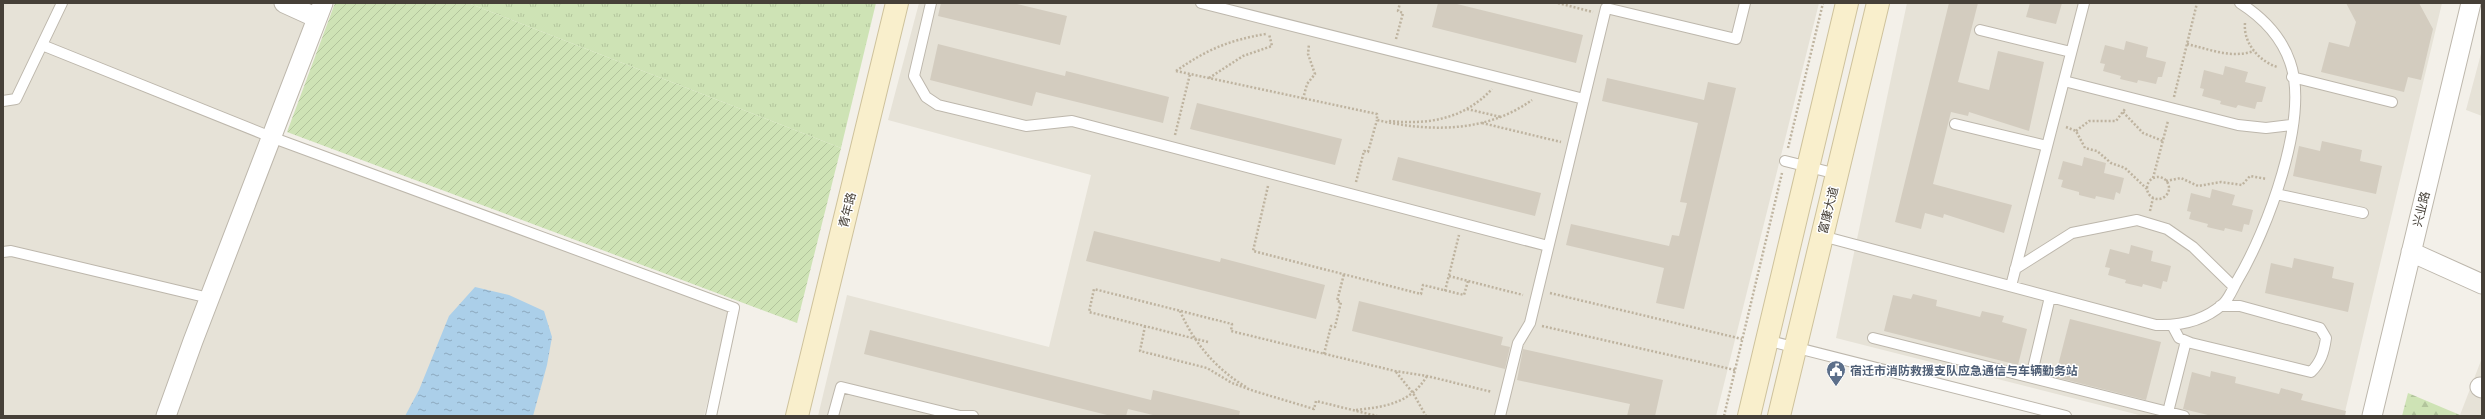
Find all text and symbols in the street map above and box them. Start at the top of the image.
street label: 富康大道 [1814,185,1842,235]
street label: 兴业路 [2408,189,2434,229]
street label: 青年路 [834,190,860,230]
public building icon: 宿迁市消防救援支队应急通信与车辆勤务站 [1825,359,1847,387]
place label: 宿迁市消防救援支队应急通信与车辆勤务站 [1850,362,2078,379]

